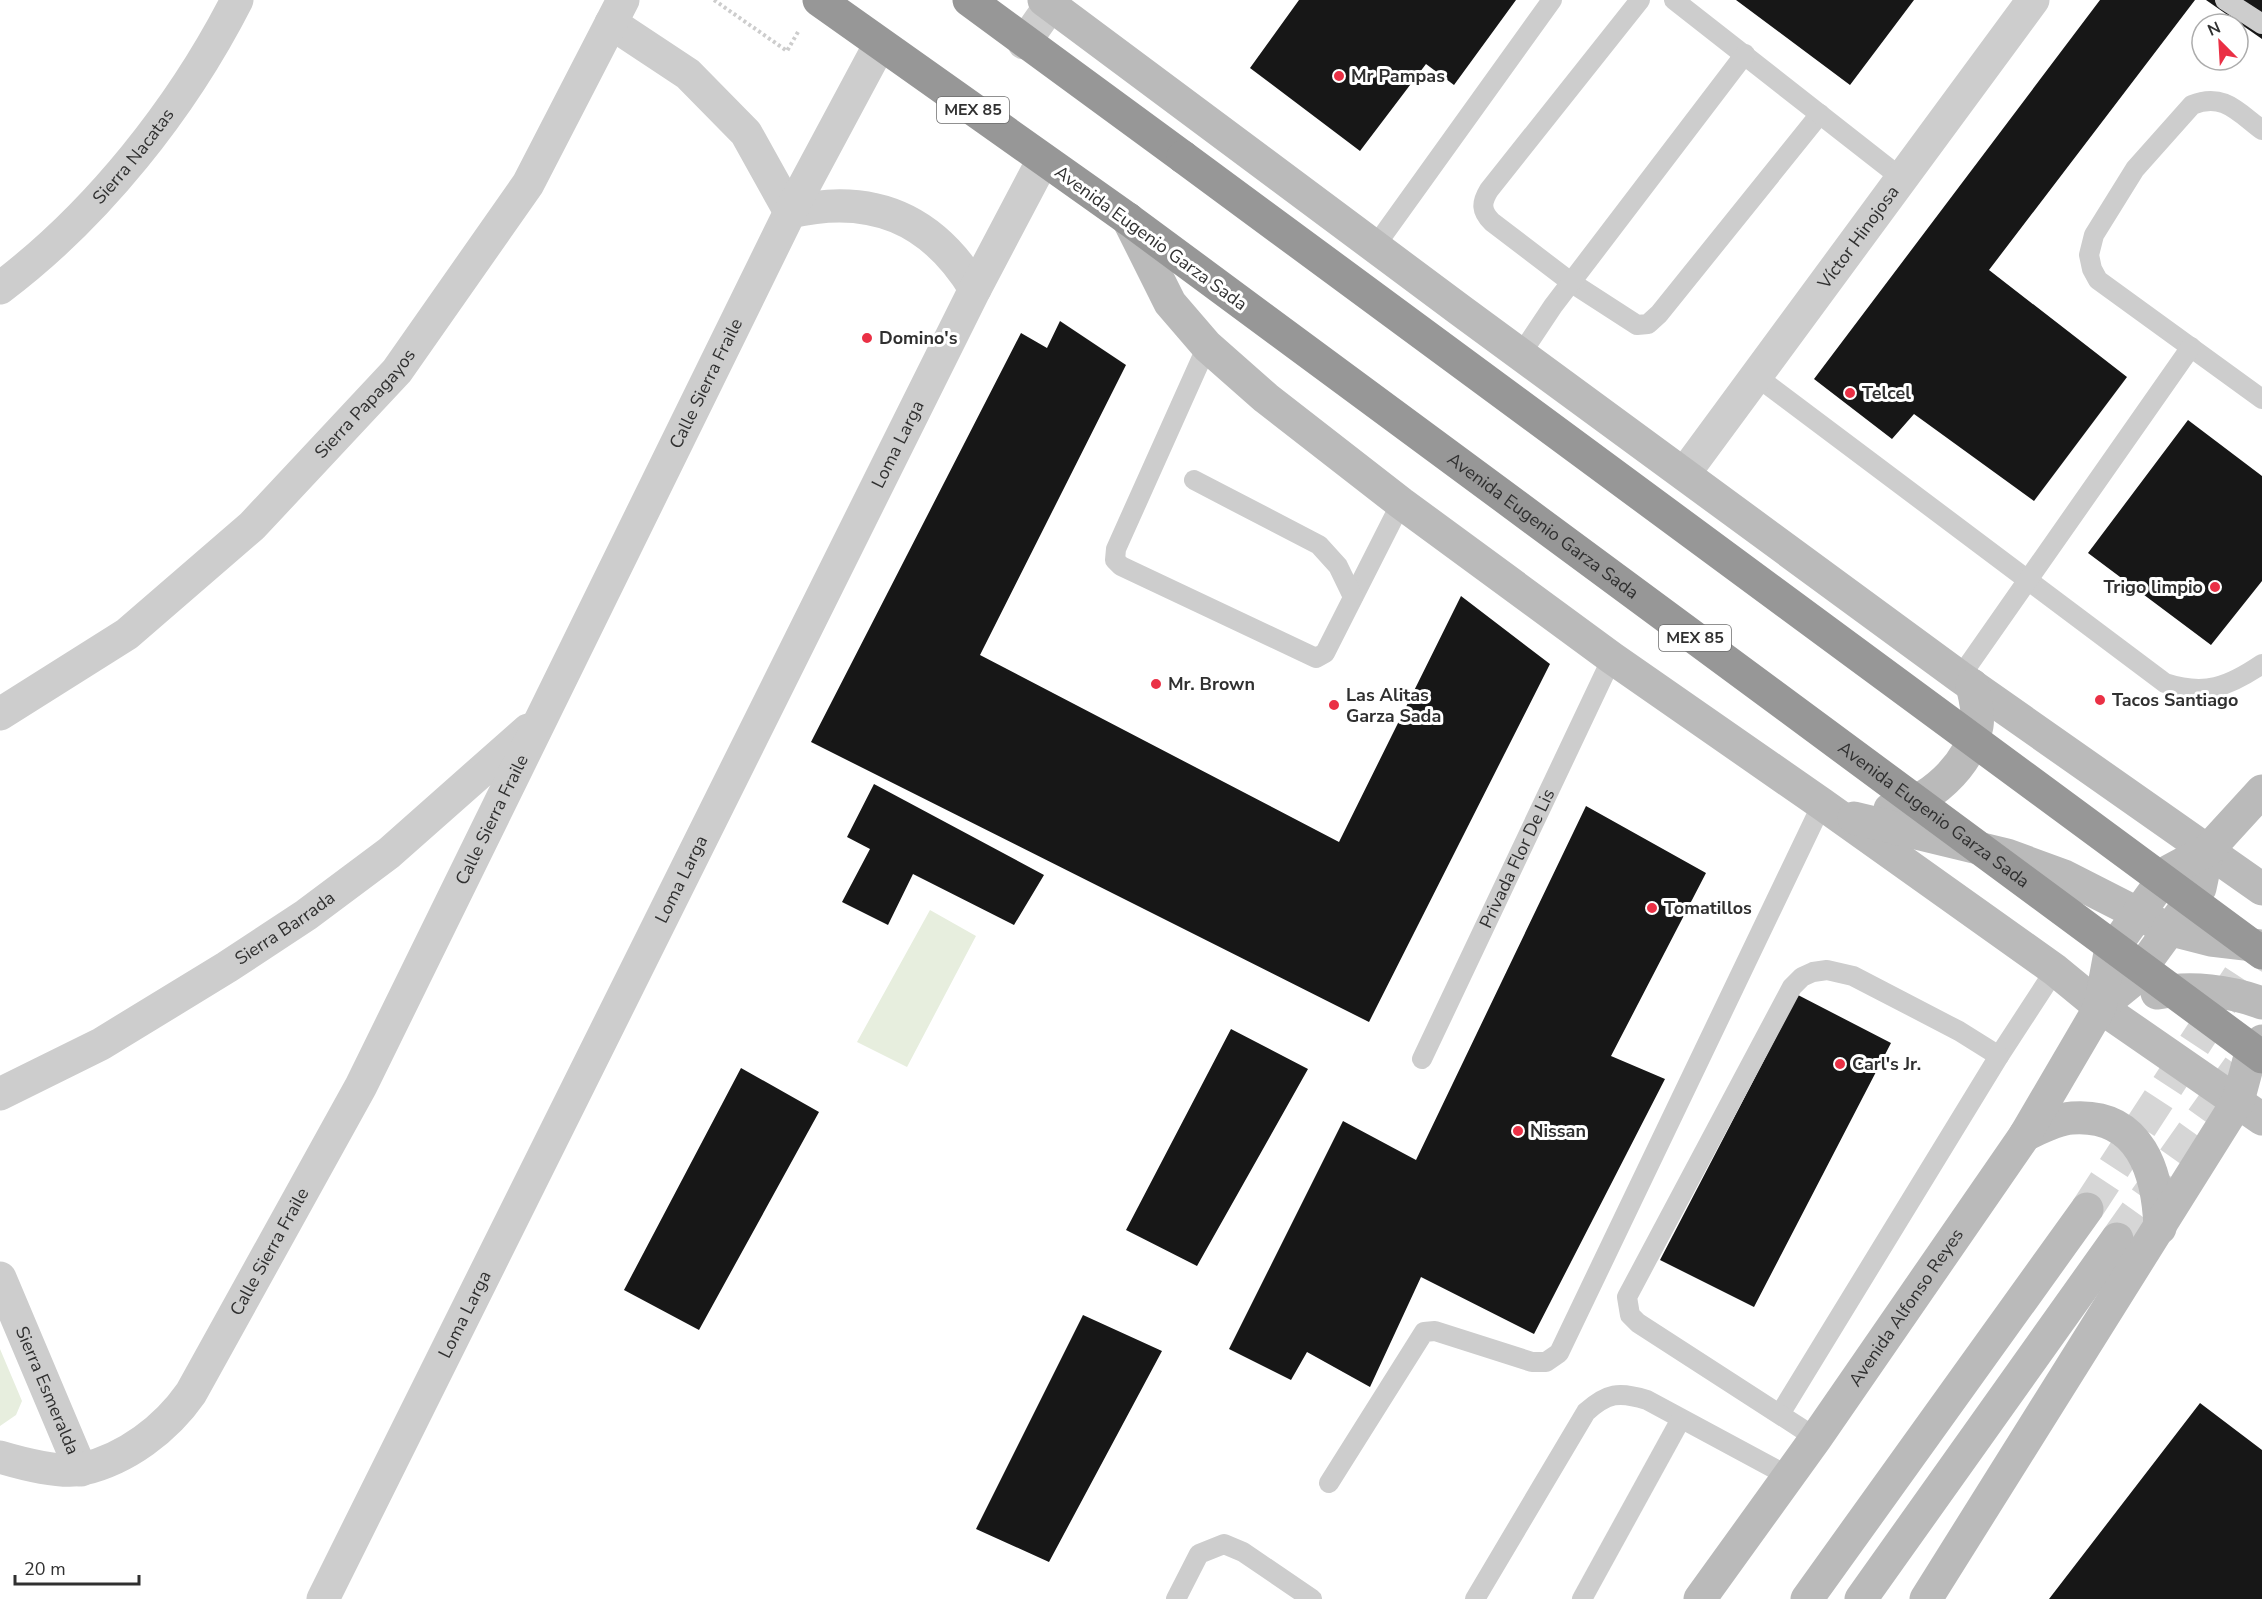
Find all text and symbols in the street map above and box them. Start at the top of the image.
north arrow [2190,12,2250,72]
text: N [2204,17,2224,42]
place label: Mr Pampas [1351,64,1445,88]
marker: Mr Pampas [1332,69,1346,83]
road number: MEX 85 [937,97,1009,123]
street label: Sierra Nacatas [87,103,180,209]
street label: Avenida Eugenio Garza Sada [1050,160,1252,316]
street label: Víctor Hinojosa [1812,181,1904,295]
street label: Calle Sierra Fraile [664,314,748,453]
place label: Domino's [879,326,958,350]
marker: Domino's [860,331,874,345]
street label: Sierra Papagayos [309,344,421,464]
place label: Telcel [1862,381,1911,405]
marker: Telcel [1843,386,1857,400]
street label: Loma Larga [866,396,930,492]
street label: Avenida Eugenio Garza Sada [1442,447,1644,604]
place label: Trigo limpio [2104,575,2203,599]
marker: Trigo limpio [2208,580,2222,594]
road number: MEX 85 [1659,625,1731,651]
place label: Mr. Brown [1168,672,1255,696]
marker: Mr. Brown [1149,677,1163,691]
place label: Las Alitas Garza Sada [1346,683,1441,728]
place label: Tacos Santiago [2112,688,2238,712]
marker: Tacos Santiago [2093,693,2107,707]
marker: Las Alitas Garza Sada [1327,698,1341,712]
street label: Avenida Eugenio Garza Sada [1833,736,2034,893]
street label: Calle Sierra Fraile [450,750,534,889]
street label: Privada Flor De Lis [1474,785,1560,932]
street label: Loma Larga [649,831,713,927]
street label: Sierra Barrada [230,886,340,971]
place label: Tomatillos [1664,896,1752,920]
marker: Tomatillos [1645,901,1659,915]
place label: Carl's Jr. [1852,1052,1921,1076]
marker: Carl's Jr. [1833,1057,1847,1071]
place label: Nissan [1530,1119,1586,1143]
marker: Nissan [1511,1124,1525,1138]
street label: Calle Sierra Fraile [224,1183,314,1320]
street label: Avenida Alfonso Reyes [1843,1224,1969,1391]
street label: Loma Larga [433,1266,497,1362]
street label: Sierra Esmeralda [10,1323,85,1458]
scale bar [15,1548,140,1586]
text: 20 m [24,1557,66,1581]

